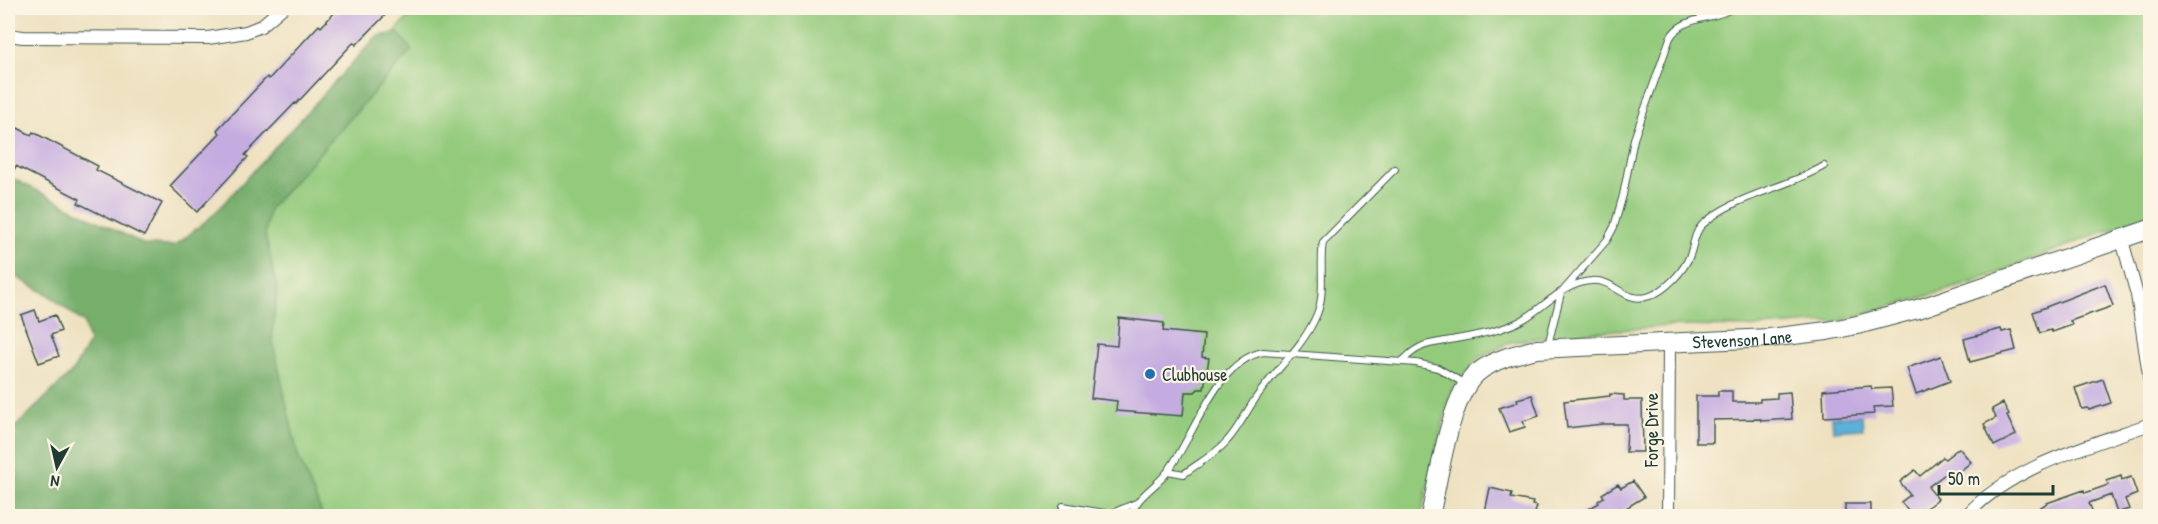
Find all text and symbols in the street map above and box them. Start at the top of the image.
street label: Stevenson Lane [1692,323,1793,354]
place label: Clubhouse [1162,362,1227,387]
marker: Clubhouse [1143,367,1157,381]
street label: Forge Drive [1639,393,1664,468]
north arrow [27,437,87,497]
scale bar [1939,458,2053,496]
text: 50 m [1948,466,1980,491]
text: N [49,470,61,493]

